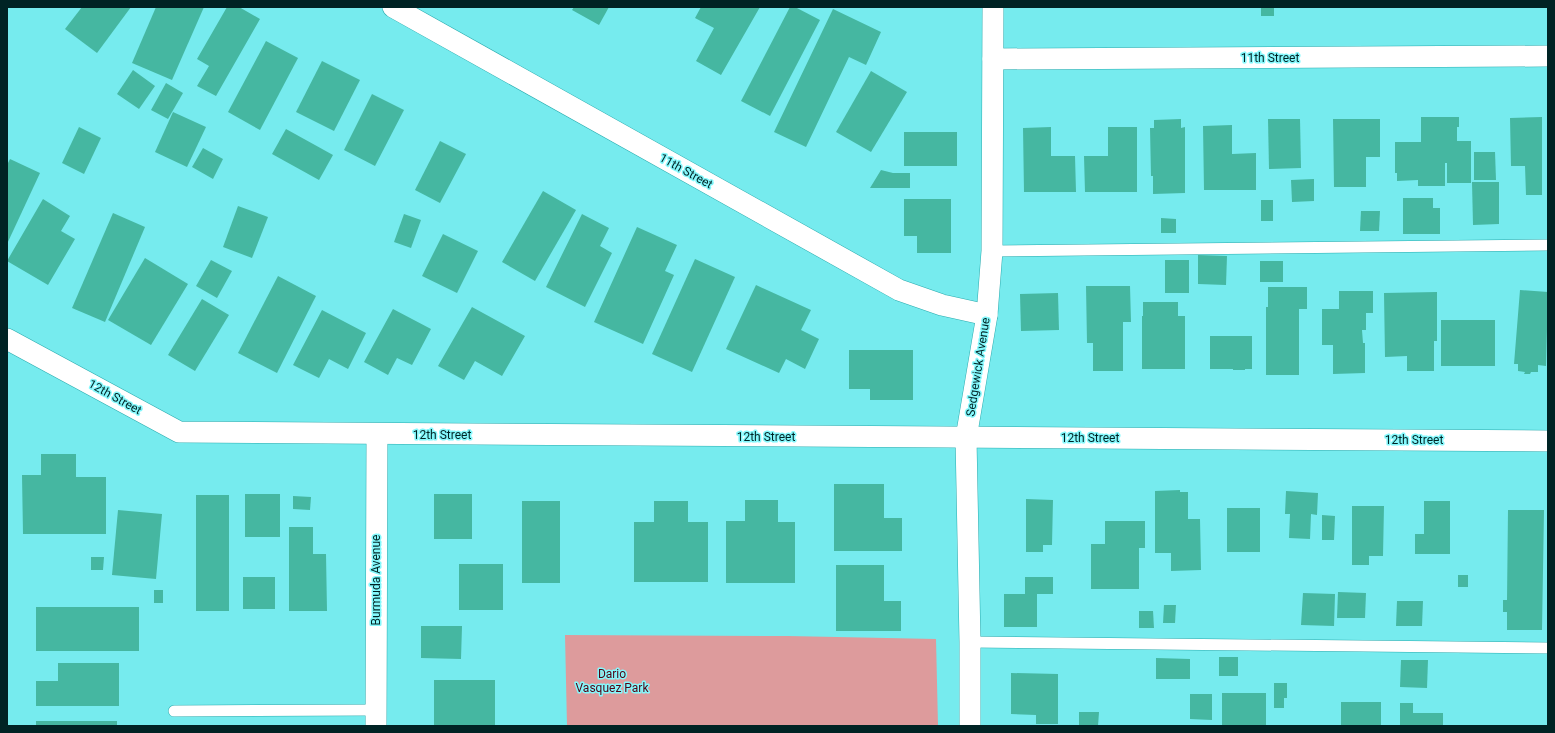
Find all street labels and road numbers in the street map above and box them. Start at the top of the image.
street label: 11th Street [1241,51,1299,65]
street label: 11th Street [657,151,715,191]
street label: Sedgewick Avenue [963,317,993,417]
street label: 12th Street [86,377,144,417]
street label: 12th Street [413,428,471,442]
street label: 12th Street [737,430,795,444]
street label: 12th Street [1061,431,1119,445]
street label: 12th Street [1385,433,1443,447]
street label: Burmuda Avenue [369,535,383,625]

